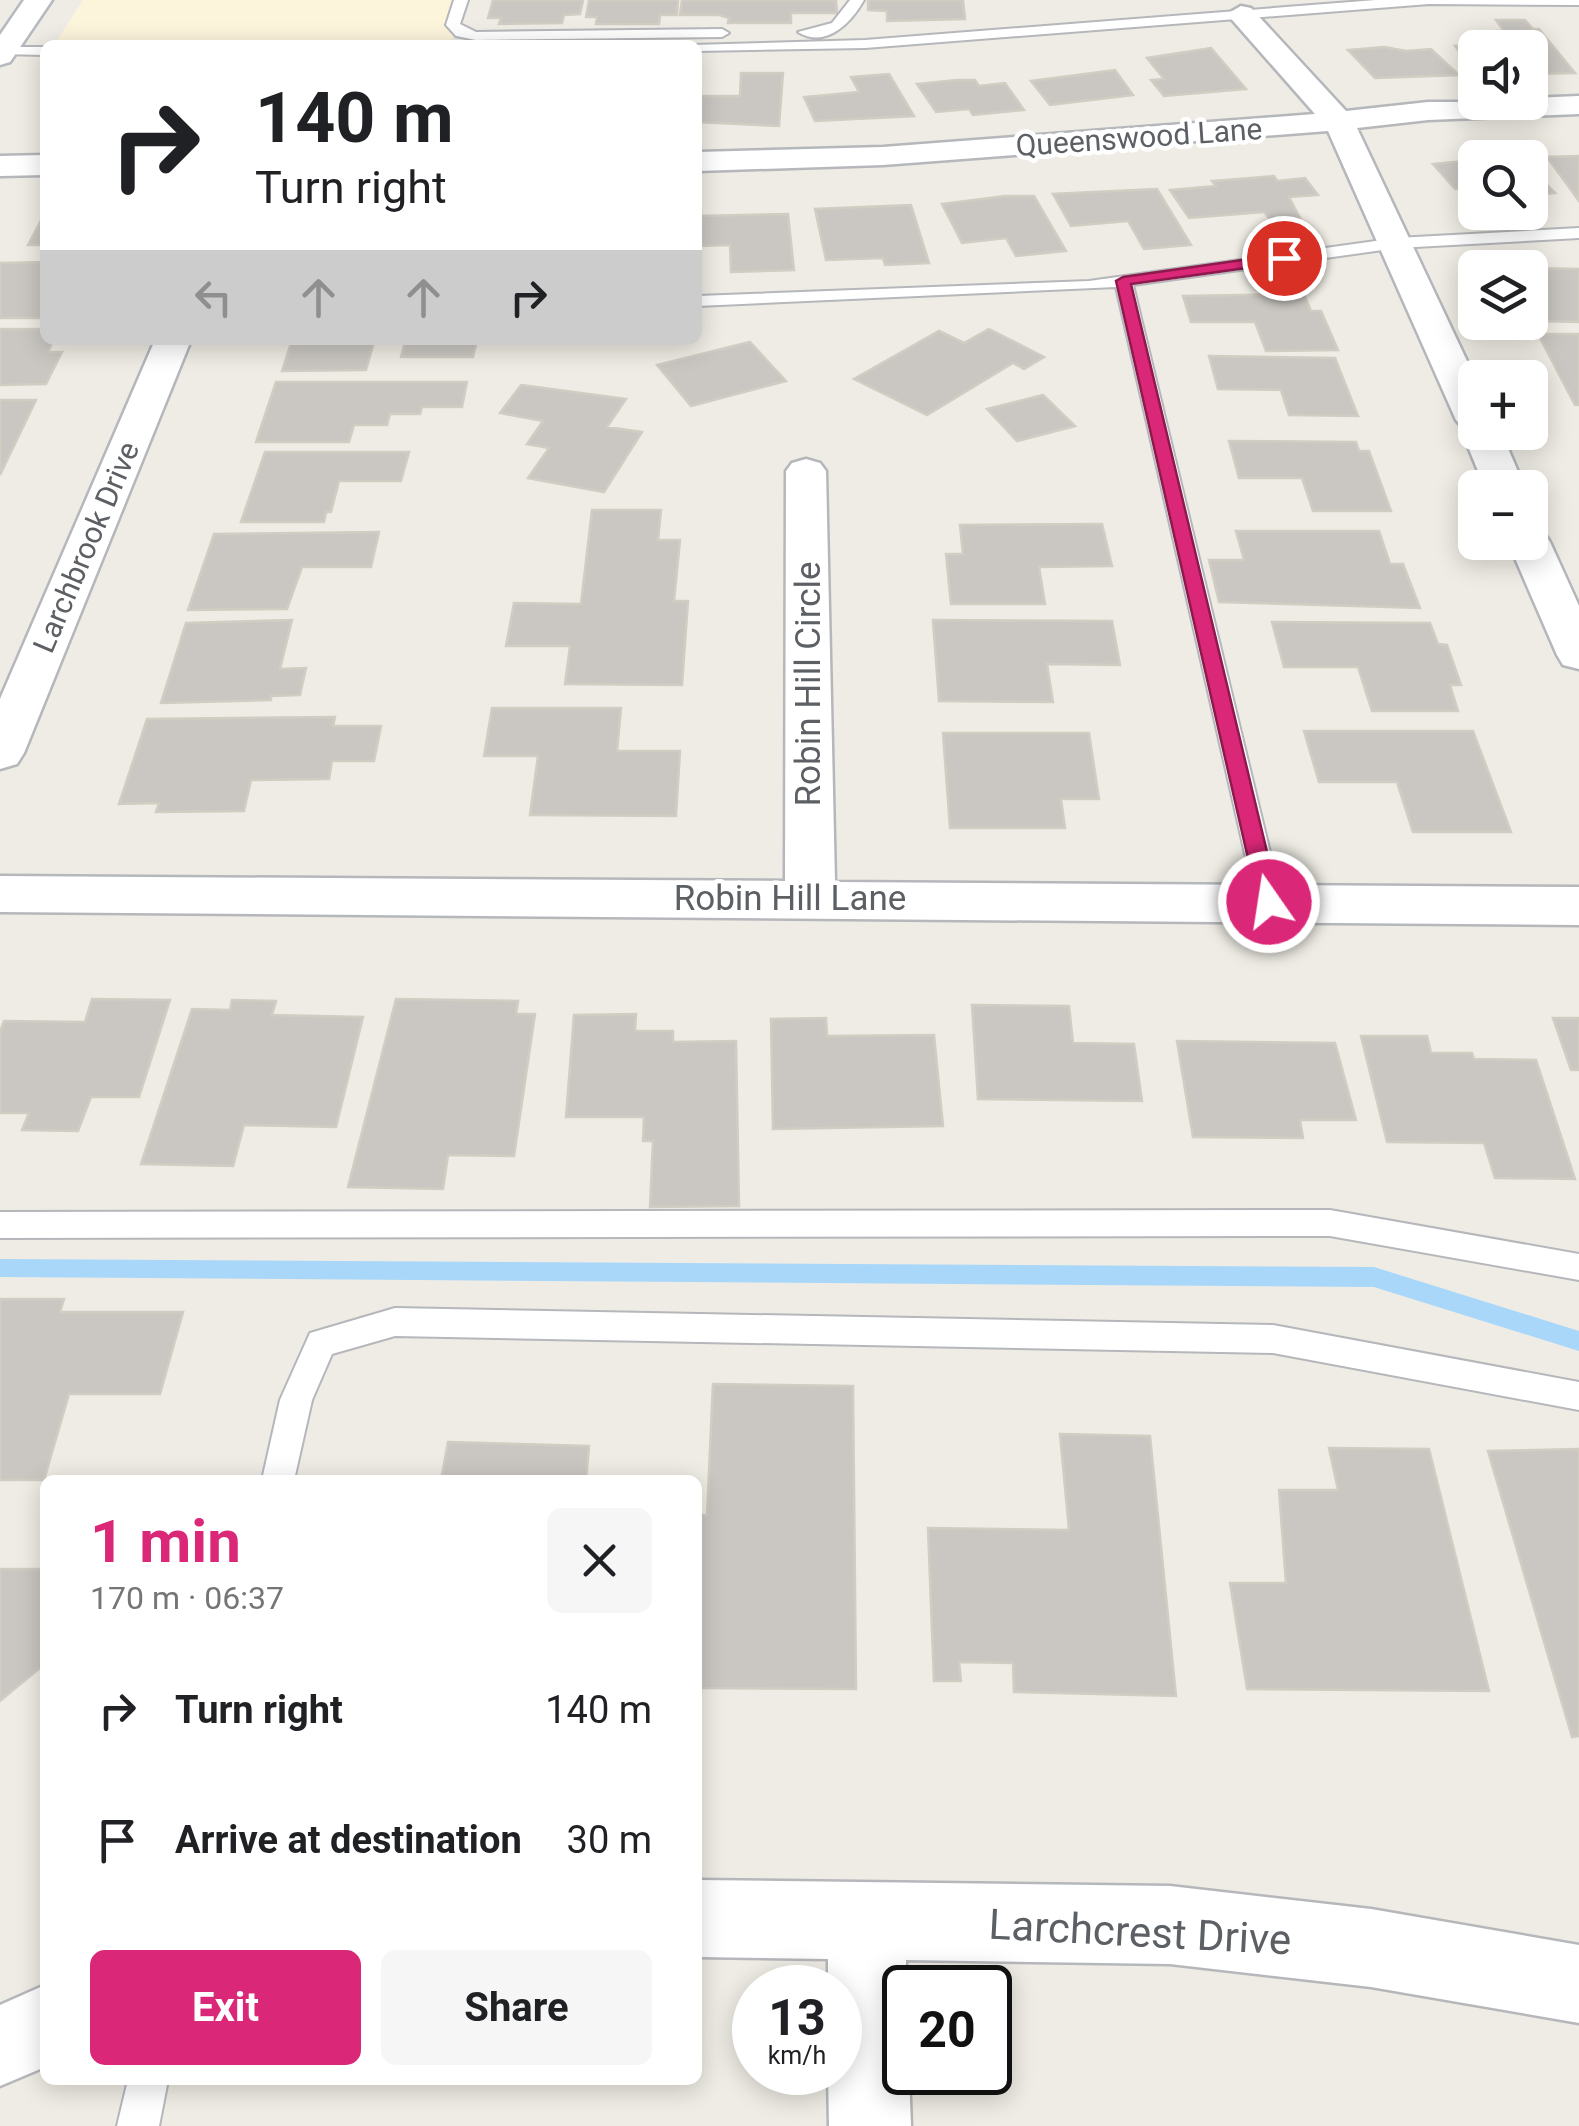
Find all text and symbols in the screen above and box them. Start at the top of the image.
map controls [1458,30,1548,560]
button: sound [1458,30,1548,120]
text: 140 m [255,77,454,159]
icon: right [90,80,220,210]
street label: Queenswood Lane [1015,111,1263,163]
button: search [1458,140,1548,230]
text: Turn right [255,161,447,214]
pin [1242,216,1327,301]
icon: arrive [1257,231,1312,286]
button: layers [1458,250,1548,340]
icon: left [186,270,241,325]
icon: ahead [291,270,346,325]
icon: ahead [396,270,451,325]
icon: right [501,270,556,325]
button: + [1458,360,1548,450]
street label: Larchbrook Drive [26,436,146,658]
button: − [1458,470,1548,560]
street label: Robin Hill Circle [788,561,829,807]
position arrow [1217,850,1321,954]
street label: Robin Hill Lane [674,878,906,919]
text: 1 min [90,1506,241,1577]
button: close [547,1508,652,1613]
text: 170 m · 06:37 [90,1579,284,1617]
icon: right [90,1683,145,1738]
text: Turn right [175,1688,343,1732]
text: 140 m [545,1688,652,1732]
icon: arrive [90,1813,145,1868]
text: Arrive at destination [175,1818,522,1862]
text: 30 m [567,1818,652,1862]
street label: Larchcrest Drive [988,1900,1292,1964]
button: Exit [90,1950,361,2065]
button: Share [381,1950,652,2065]
speed limit sign: 20 [882,1965,1012,2095]
text: 13 [768,1989,826,2047]
text: km/h [768,2041,826,2070]

